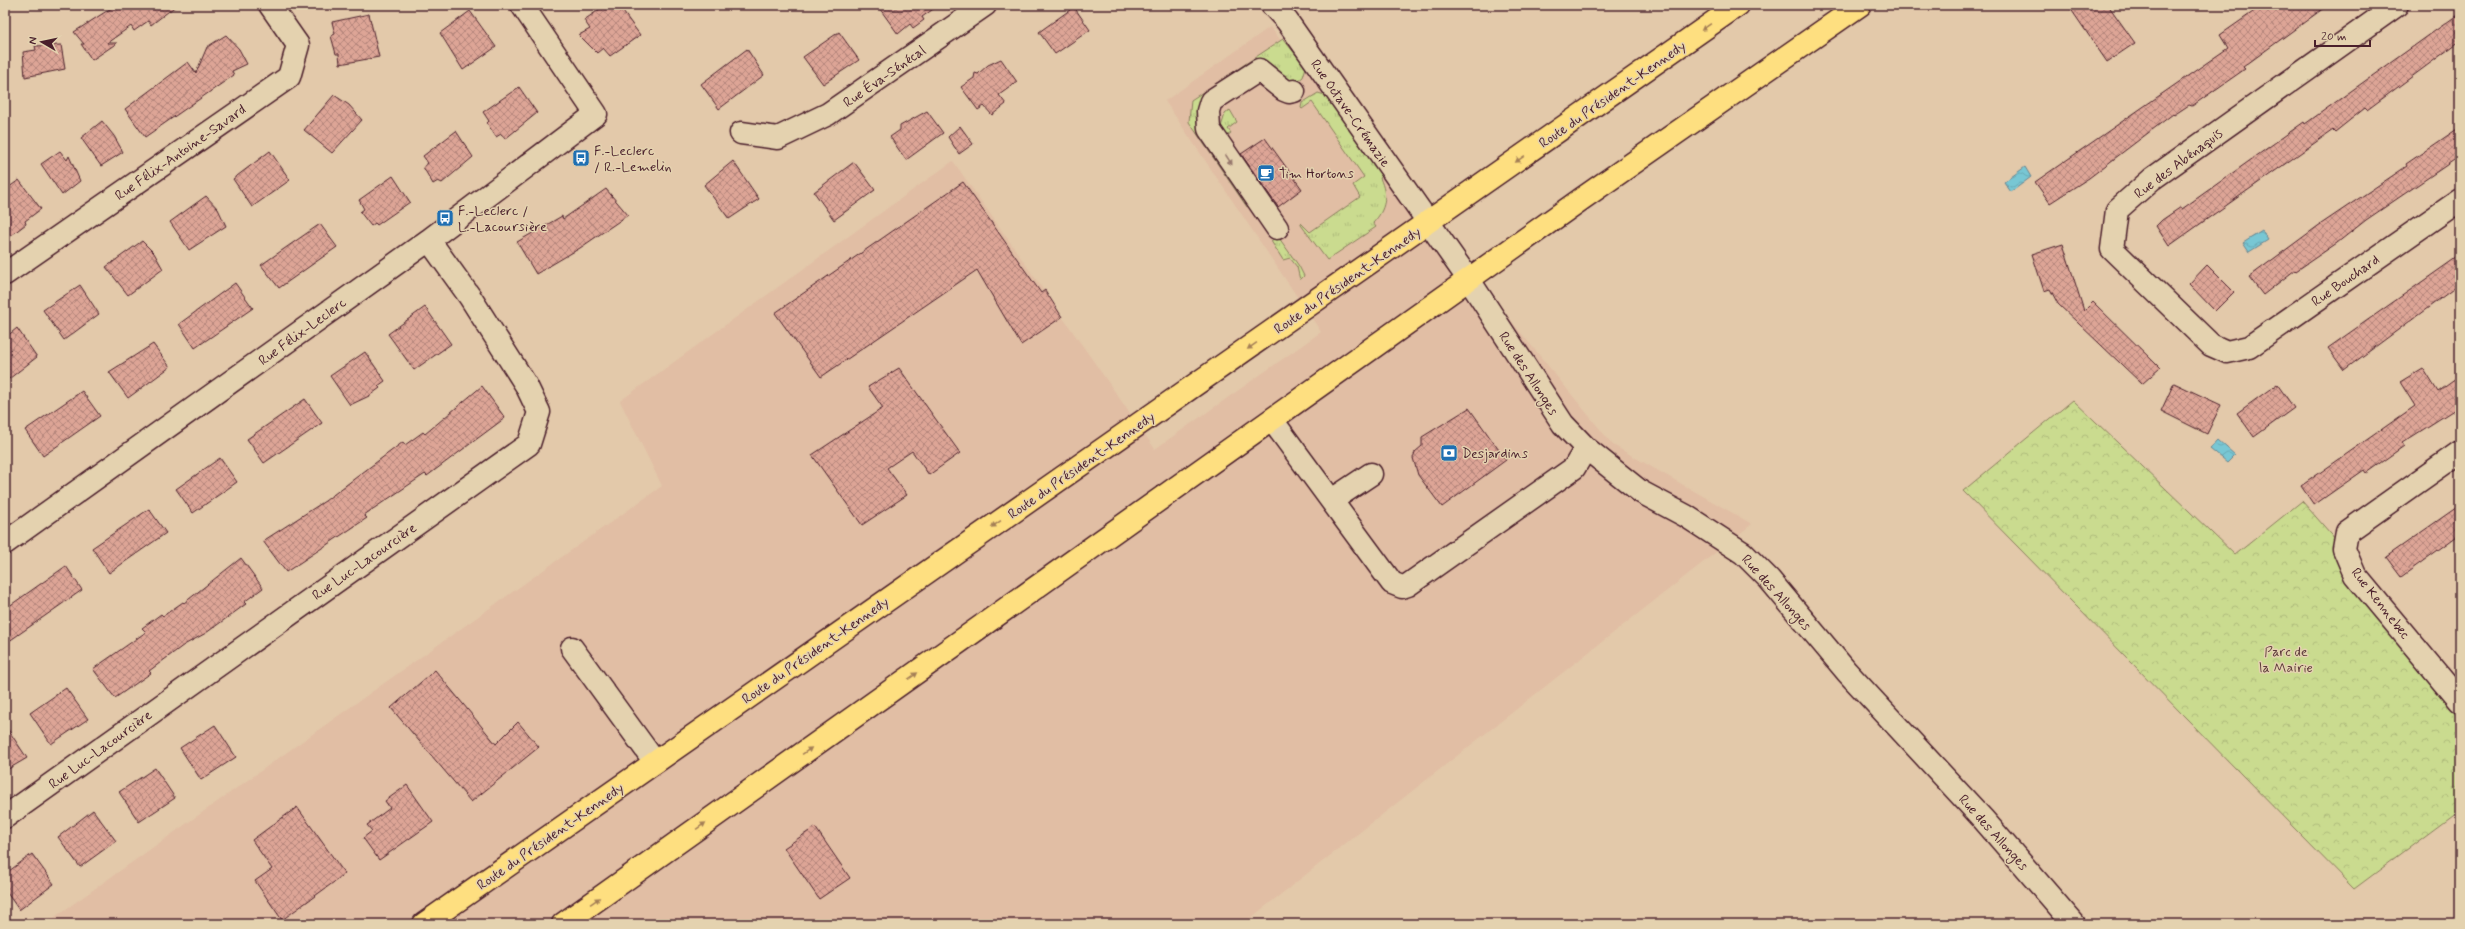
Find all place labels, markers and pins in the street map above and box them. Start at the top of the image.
place label: F.-Leclerc / R.-Lemelin [594,142,672,176]
bus stop icon: F.-Leclerc / R.-Lemelin [571,148,591,168]
cafe icon: Tim Hortons [1256,163,1276,183]
place label: Tim Hortons [1279,165,1354,183]
place label: F.-Leclerc / L.-Lacoursière [458,202,547,236]
bus stop icon: F.-Leclerc / L.-Lacoursière [435,208,455,228]
bank icon: Desjardins [1439,443,1459,463]
place label: Desjardins [1462,445,1528,463]

